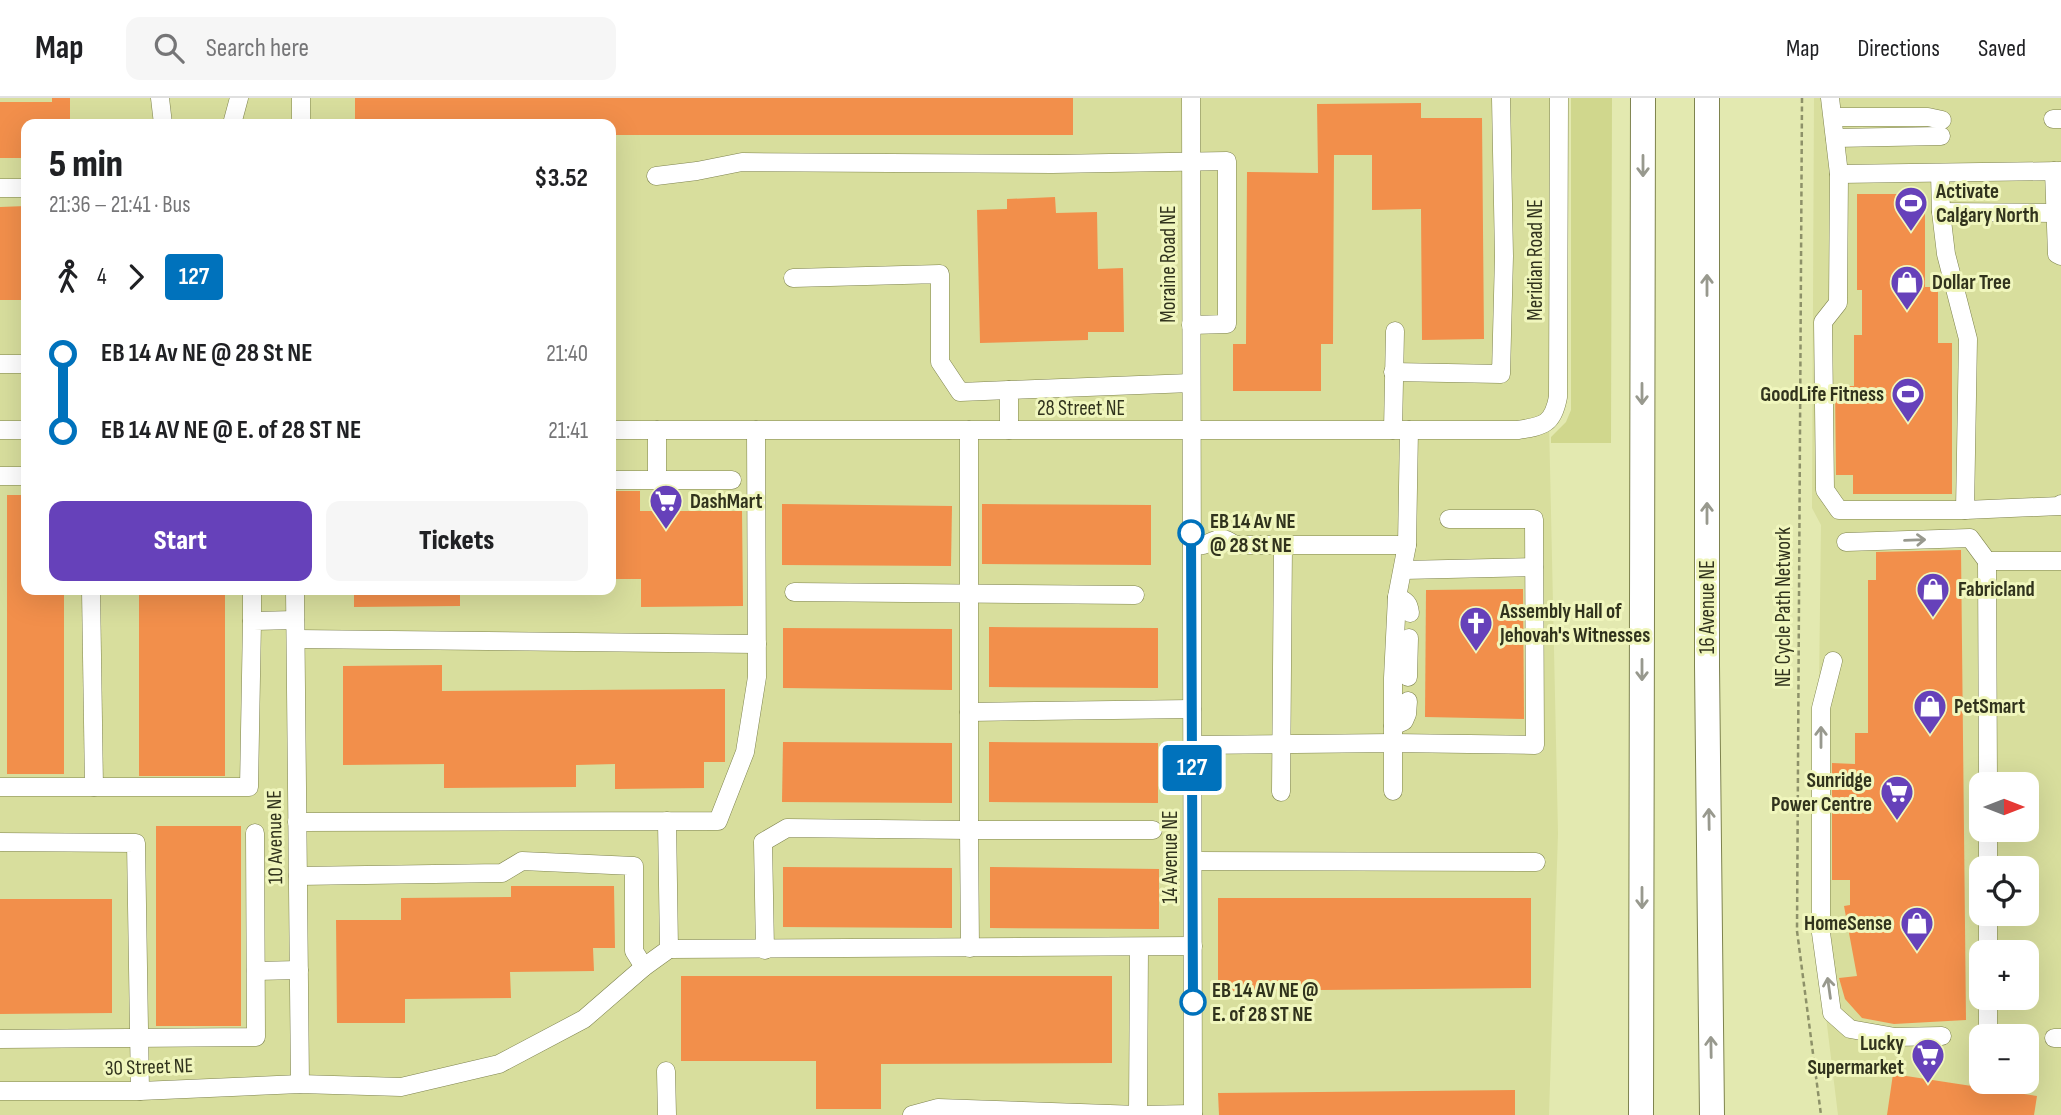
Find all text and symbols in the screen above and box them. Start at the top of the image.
search box [126,17,616,80]
text: Map [35,28,84,68]
icon: search [150,29,188,67]
text: Search here [206,33,309,64]
text: Map [1786,34,1819,63]
text: Directions [1857,34,1940,63]
text: Saved [1978,34,2026,63]
text: 5 min [49,142,123,187]
one-way arrow [1636,154,1649,177]
text: $3.52 [534,163,588,194]
place label: Activate Calgary North [1935,179,2039,228]
sports icon: Activate Calgary North [1892,184,1930,233]
text: 21:36 – 21:41 · Bus [49,191,190,219]
street label: Meridian Road NE [1523,199,1548,321]
street label: Moraine Road NE [1156,205,1181,323]
icon: walk [49,258,87,296]
icon: forward [117,258,155,296]
text: 127 [179,262,209,291]
text: 4 [97,263,107,291]
shop icon: Dollar Tree [1888,263,1926,312]
place label: Dollar Tree [1932,270,2011,295]
one-way arrow [1700,274,1714,297]
text: EB 14 Av NE @ 28 St NE [101,338,313,369]
text: 21:40 [546,340,588,368]
sports icon: GoodLife Fitness [1889,375,1927,424]
one-way arrow [1635,382,1649,405]
place label: GoodLife Fitness [1760,382,1884,407]
street label: 28 Street NE [1037,396,1125,421]
text: EB 14 AV NE @ E. of 28 ST NE [101,415,361,446]
text: 21:41 [548,417,588,445]
supermarket icon: DashMart [647,482,685,531]
place label: DashMart [690,489,762,514]
button: Start [49,501,312,581]
button: Tickets [326,501,588,581]
one-way arrow [1700,502,1714,525]
place label: EB 14 Av NE @ 28 St NE [1210,509,1296,558]
marker: EB 14 Av NE @ 28 St NE [1178,520,1204,546]
street label: NE Cycle Path Network [1771,527,1796,687]
one-way arrow [1903,533,1926,546]
street label: 16 Avenue NE [1695,560,1720,654]
shop icon: Fabricland [1914,570,1952,619]
place label: Fabricland [1958,577,2035,602]
place label: Assembly Hall of Jehovah's Witnesses [1499,599,1650,648]
church icon: Assembly Hall of Jehovah's Witnesses [1457,604,1495,653]
one-way arrow [1635,658,1649,681]
shop icon: PetSmart [1911,687,1949,736]
place label: PetSmart [1954,694,2025,719]
one-way arrow [1814,725,1828,748]
line badge: 127 [1152,745,1232,791]
text: 127 [1177,753,1207,782]
place label: Sunridge Power Centre [1771,768,1872,817]
north arrow [1969,772,2039,842]
map controls [1969,772,2039,1094]
supermarket icon: Sunridge Power Centre [1878,773,1916,822]
street label: 10 Avenue NE [262,790,288,884]
one-way arrow [1702,808,1716,831]
street label: 14 Avenue NE [1158,810,1183,904]
button: locate [1969,856,2039,926]
one-way arrow [1635,886,1649,909]
shop icon: HomeSense [1898,904,1936,953]
place label: HomeSense [1804,911,1892,936]
button: + [1969,940,2039,1010]
one-way arrow [1822,977,1835,1000]
place label: EB 14 AV NE @ E. of 28 ST NE [1212,978,1318,1027]
marker: EB 14 AV NE @ E. of 28 ST NE [1180,989,1206,1015]
button: − [1969,1024,2039,1094]
place label: Lucky Supermarket [1807,1031,1904,1080]
one-way arrow [1704,1036,1718,1059]
supermarket icon: Lucky Supermarket [1909,1036,1947,1085]
street label: 30 Street NE [104,1053,194,1081]

